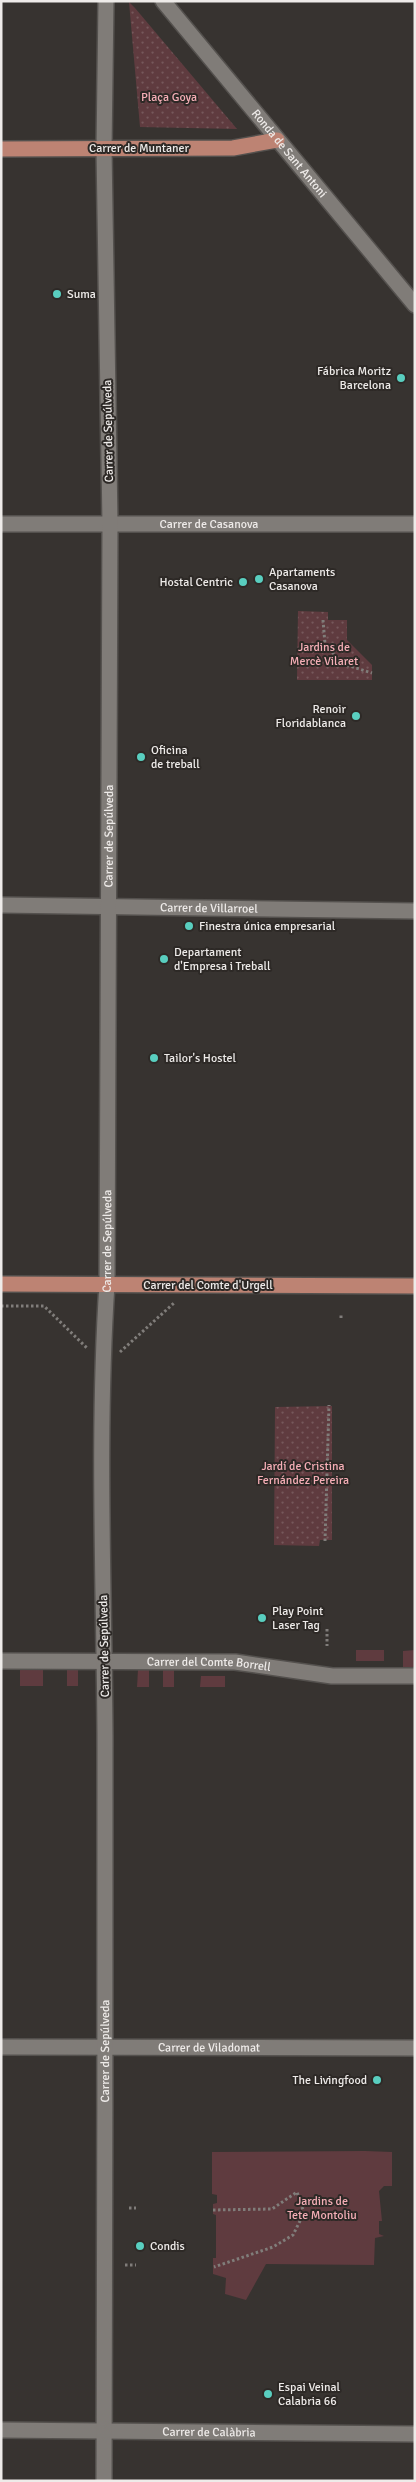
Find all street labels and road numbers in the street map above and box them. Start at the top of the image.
street label: Ronda de Sant Antoni [248,107,330,201]
street label: Carrer de Muntaner [89,141,190,156]
street label: Carrer de Sepúlveda [100,380,117,482]
street label: Carrer de Casanova [160,517,258,532]
street label: Carrer de Sepúlveda [102,785,117,888]
street label: Carrer de Villarroel [160,900,258,917]
street label: Carrer de Sepúlveda [99,1190,115,1293]
street label: Carrer del Comte d'Urgell [143,1278,273,1293]
street label: Carrer de Sepúlveda [96,1595,113,1697]
street label: Carrer del Comte Borrell [147,1655,272,1675]
street label: Carrer de Sepúlveda [98,2000,113,2102]
street label: Carrer de Viladomat [158,2040,260,2056]
street label: Carrer de Calàbria [162,2425,256,2440]

